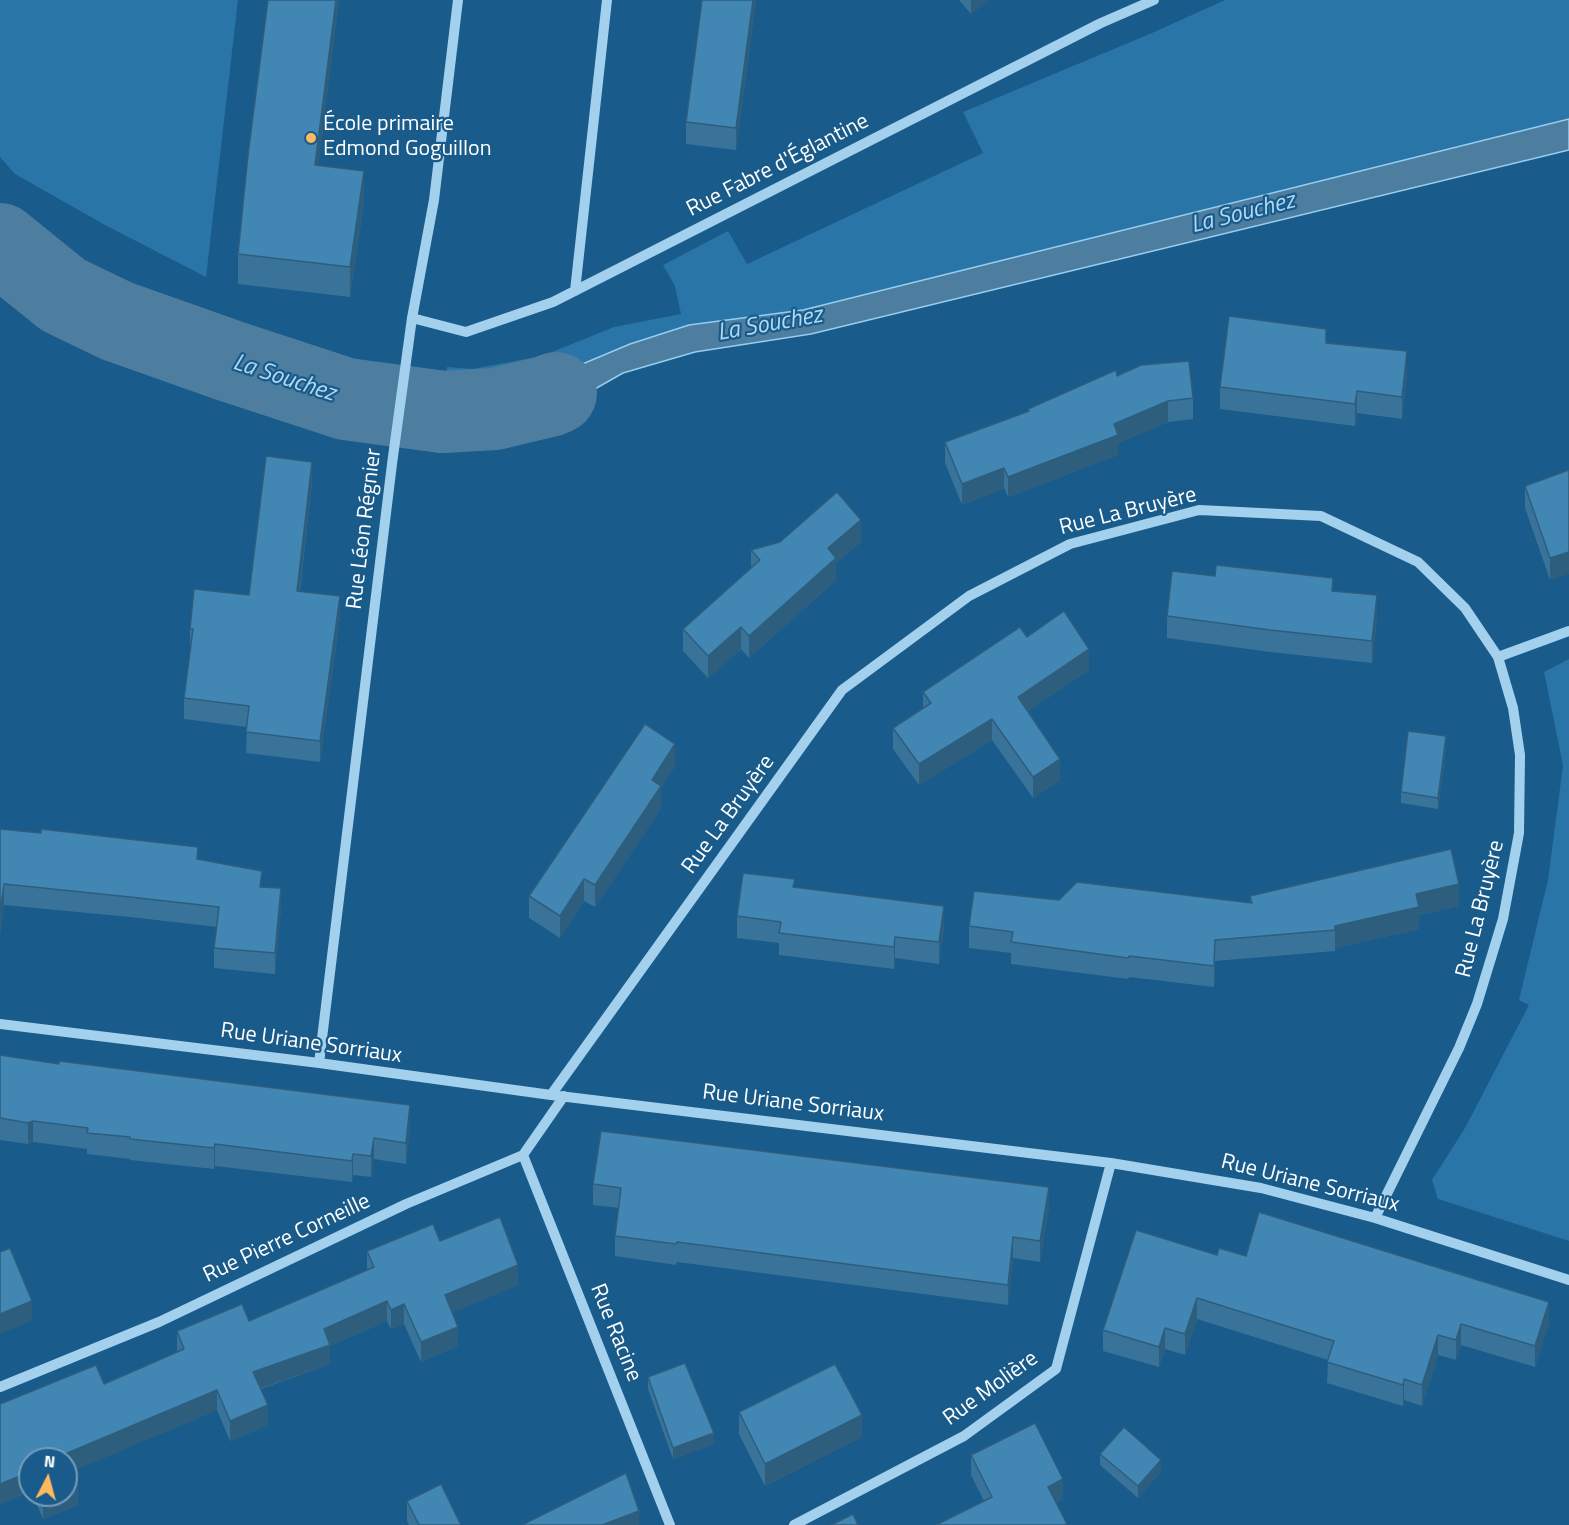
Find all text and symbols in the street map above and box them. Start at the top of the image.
street label: Rue Fabre d'Églantine [683,109,873,223]
place label: École primaire Edmond Goguillon [323,112,491,164]
marker: École primaire Edmond Goguillon [304,131,318,145]
water label: La Souchez [1188,187,1298,241]
water label: La Souchez [715,302,825,348]
water label: La Souchez [229,349,339,409]
street label: Rue Léon Régnier [342,447,388,611]
street label: Rue La Bruyère [1057,482,1199,542]
street label: Rue La Bruyère [677,750,781,880]
street label: Rue La Bruyère [1451,838,1511,980]
street label: Rue Uriane Sorriaux [219,1018,403,1070]
street label: Rue Uriane Sorriaux [701,1080,885,1128]
street label: Rue Uriane Sorriaux [1218,1149,1402,1219]
street label: Rue Pierre Corneille [199,1189,375,1289]
street label: Rue Racine [583,1280,647,1386]
street label: Rue Molière [938,1346,1044,1432]
north arrow [18,1447,78,1507]
text: N [43,1449,56,1474]

